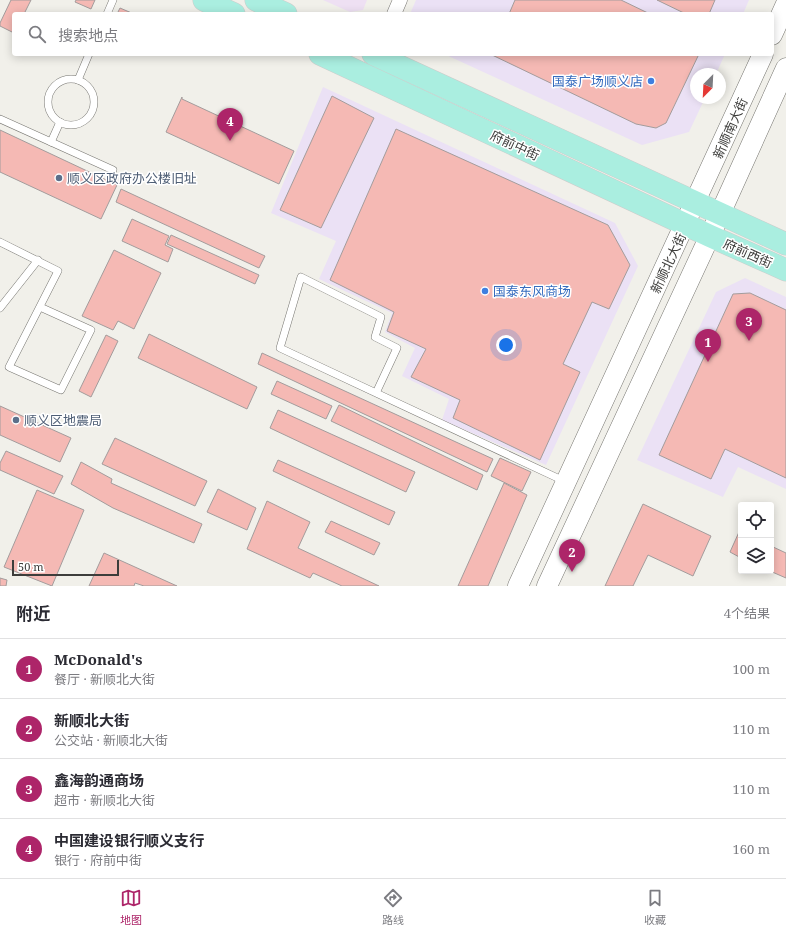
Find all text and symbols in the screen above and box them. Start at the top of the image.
search box [12,12,774,56]
icon: search [26,23,48,45]
text: 搜索地点 [58,25,118,45]
north arrow [690,68,726,104]
place label: 国泰广场顺义店 [552,72,643,90]
marker: 国泰广场顺义店 [646,76,656,86]
street label: 新顺南大街 [709,95,751,161]
pin: 4 [217,108,243,141]
street label: 府前中街 [488,126,542,164]
place label: 顺义区政府办公楼旧址 [67,169,197,187]
marker: 顺义区政府办公楼旧址 [54,173,64,183]
street label: 新顺北大街 [646,230,690,296]
street label: 府前西街 [721,234,775,272]
place label: 国泰东风商场 [493,282,571,300]
marker: 国泰东风商场 [480,286,490,296]
pin: 3 [736,308,762,341]
pin: 1 [695,329,721,362]
your location [496,335,516,355]
place label: 顺义区地震局 [24,411,102,429]
marker: 顺义区地震局 [11,415,21,425]
map controls [738,502,774,574]
button: locate [738,502,774,538]
button: layers [738,538,774,574]
pin: 2 [559,539,585,572]
scale bar [12,558,119,577]
text: 50 m [18,559,44,574]
text: 附近 [16,602,50,625]
text: 4个结果 [724,604,770,622]
text: McDonald's [54,649,143,669]
text: 1 [25,660,33,678]
text: 100 m [733,660,770,678]
text: 餐厅 · 新顺北大街 [54,670,155,688]
text: 新顺北大街 [54,710,129,730]
text: 2 [25,720,33,738]
text: 110 m [733,720,770,738]
text: 公交站 · 新顺北大街 [54,731,168,749]
text: 鑫海韵通商场 [54,770,144,790]
text: 3 [25,780,33,798]
text: 110 m [733,780,770,798]
text: 超市 · 新顺北大街 [54,791,155,809]
text: 中国建设银行顺义支行 [54,830,204,850]
text: 4 [25,840,33,858]
text: 160 m [733,840,770,858]
text: 银行 · 府前中街 [54,851,142,869]
tab: 地图 [120,887,142,927]
tab: 路线 [382,887,404,927]
tab: 收藏 [644,887,666,927]

